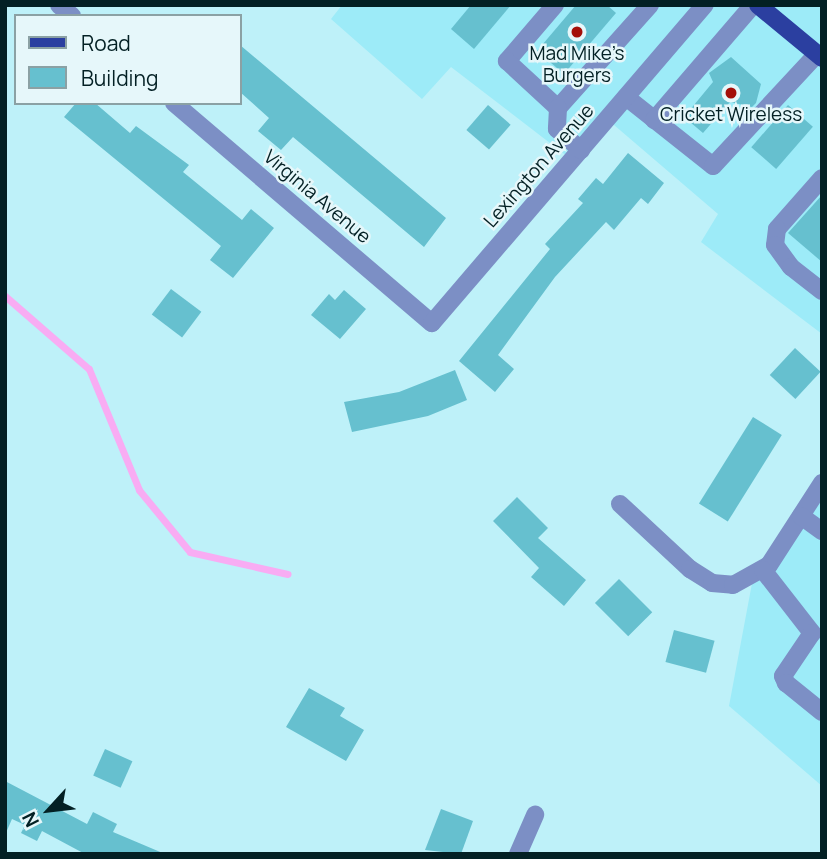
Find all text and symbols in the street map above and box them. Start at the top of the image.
legend [14,14,242,105]
marker: Mad Mike’s Burgers [569,24,585,40]
text: Road [81,29,131,57]
place label: Mad Mike’s Burgers [530,43,624,87]
text: Building [81,64,158,92]
marker: Cricket Wireless [723,85,739,101]
street label: Lexington Avenue [479,100,599,232]
place label: Cricket Wireless [660,104,802,126]
street label: Virginia Avenue [259,146,375,248]
north arrow [14,775,84,845]
text: N [16,808,45,832]

